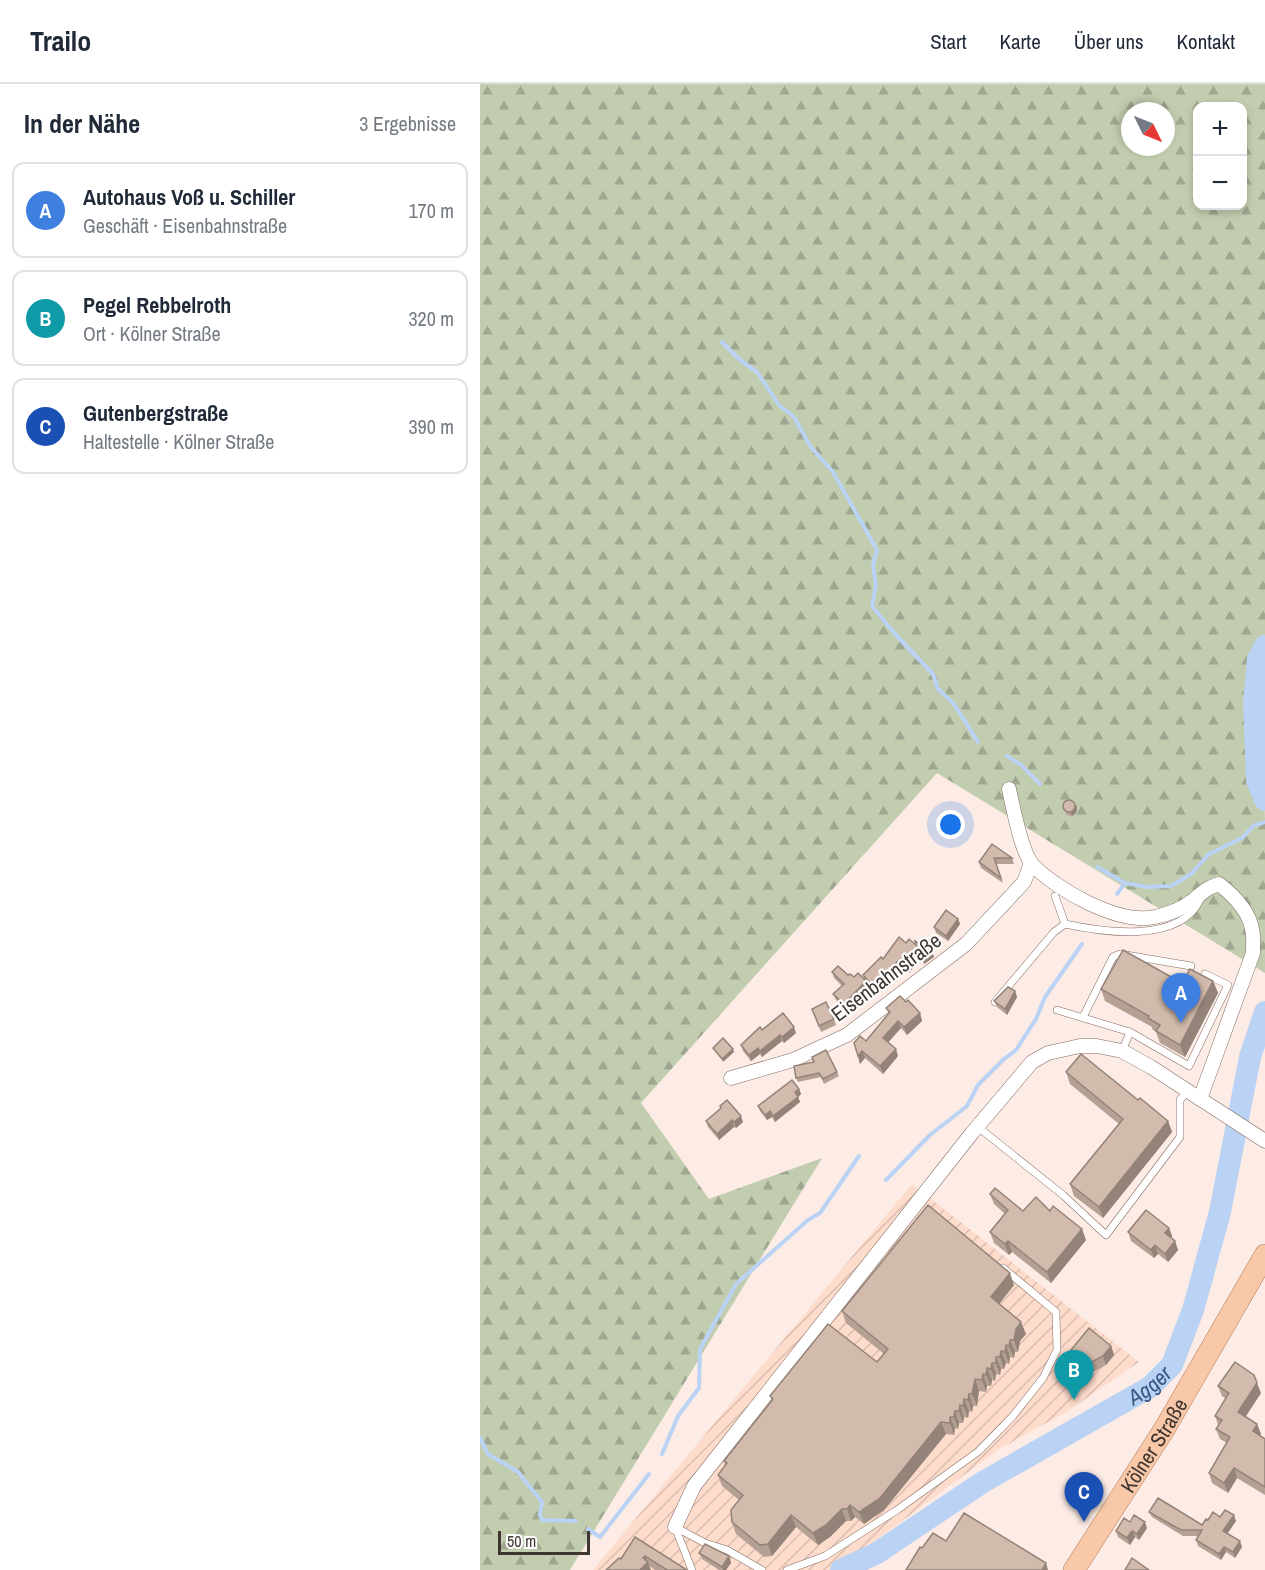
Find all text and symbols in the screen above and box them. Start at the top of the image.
text: Trailo [30,22,91,60]
text: Start [930,27,967,56]
text: Karte [1000,27,1041,56]
text: Über uns [1074,27,1144,56]
text: Kontakt [1177,27,1235,56]
north arrow [1121,102,1175,156]
map controls [1193,102,1247,210]
button: + [1193,102,1247,156]
text: In der Nähe [24,106,140,141]
text: 3 Ergebnisse [359,110,456,137]
button: − [1193,156,1247,210]
text: Autohaus Voß u. Schiller [83,182,295,212]
text: A [40,197,51,224]
text: 170 m [408,197,454,224]
text: Geschäft · Eisenbahnstraße [83,212,287,239]
text: Pegel Rebbelroth [83,290,231,320]
text: B [40,305,51,332]
text: 320 m [408,305,454,332]
text: Ort · Kölner Straße [83,320,221,347]
text: Gutenbergstraße [83,398,228,428]
text: C [40,413,51,440]
text: 390 m [408,413,454,440]
text: Haltestelle · Kölner Straße [83,428,274,455]
your location [936,810,965,839]
street label: Eisenbahnstraße [825,926,947,1028]
pin: A [1162,974,1200,1023]
pin: B [1054,1350,1094,1400]
water label: Agger [1121,1358,1179,1412]
street label: Kölner Straße [1113,1393,1194,1498]
pin: C [1064,1472,1104,1522]
scale bar [498,1528,590,1556]
text: 50 m [507,1530,536,1552]

